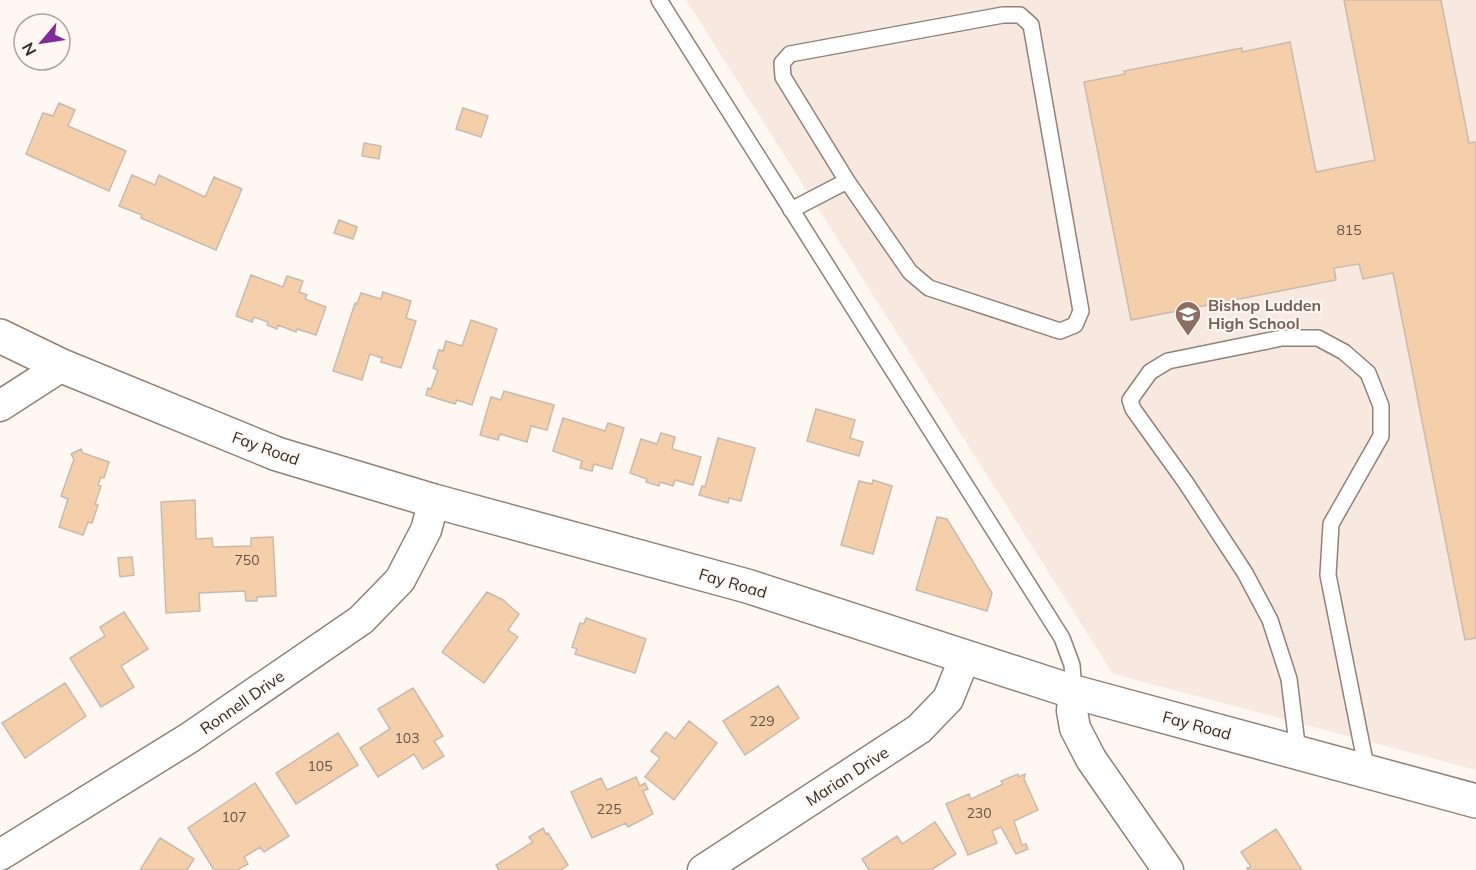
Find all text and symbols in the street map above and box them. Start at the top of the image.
north arrow [12,12,72,72]
text: N [17,39,41,59]
house number: 815 [1336,221,1362,239]
place label: Bishop Ludden High School [1208,295,1321,333]
school or university icon: Bishop Ludden High School [1173,299,1203,337]
street label: Fay Road [230,427,302,469]
house number: 750 [234,551,260,569]
street label: Fay Road [697,564,769,602]
street label: Ronnell Drive [196,666,288,738]
street label: Fay Road [1161,706,1233,744]
house number: 229 [749,712,775,730]
house number: 103 [394,729,420,747]
street label: Marian Drive [802,742,892,810]
house number: 105 [307,757,333,775]
house number: 225 [596,800,622,818]
house number: 230 [966,804,992,822]
house number: 107 [221,808,247,826]

